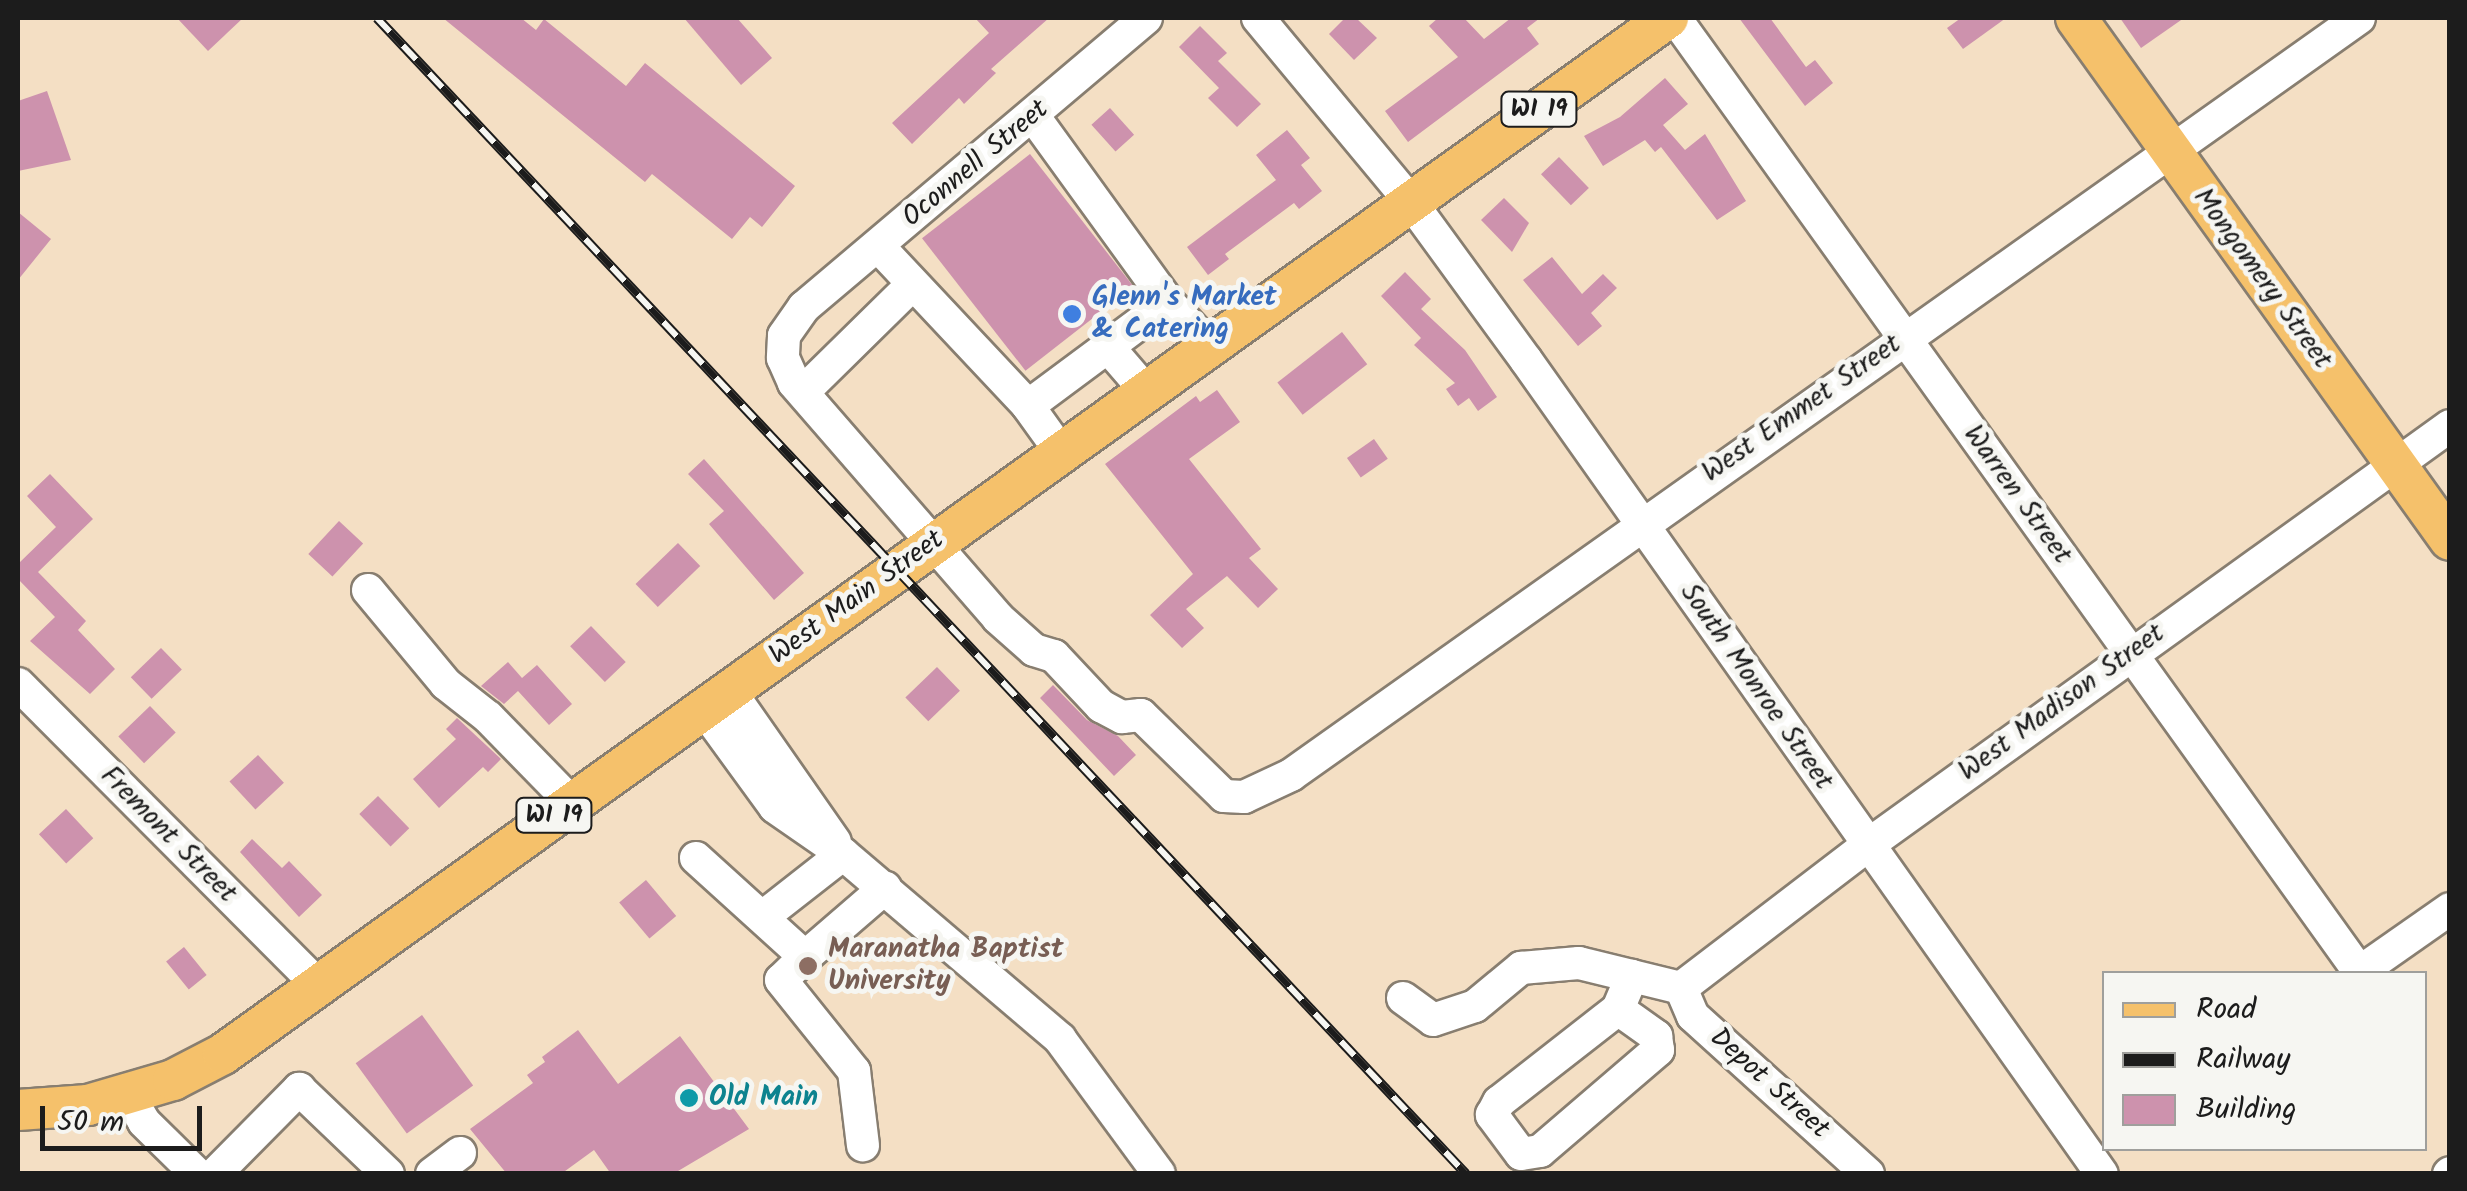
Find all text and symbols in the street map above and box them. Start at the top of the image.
road number: WI 19 [1499,89,1579,129]
street label: Oconnell Street [896,93,1056,235]
street label: Mongomery Street [2185,182,2339,376]
place label: Glenn's Market & Catering [1092,281,1277,347]
marker: Glenn's Market & Catering [1061,303,1083,325]
street label: West Emmet Street [1696,328,1908,490]
street label: Warren Street [1955,419,2079,571]
street label: West Main Street [763,523,951,673]
street label: South Monroe Street [1672,577,1840,797]
street label: West Madison Street [1953,617,2171,789]
street label: Fremont Street [93,760,243,910]
road number: WI 19 [514,795,594,835]
place label: Maranatha Baptist University [828,933,1064,999]
marker: Maranatha Baptist University [797,955,819,977]
legend [2102,971,2427,1151]
text: Road [2196,986,2256,1034]
street label: Depot Street [1702,1021,1836,1147]
text: Railway [2196,1036,2290,1084]
place label: Old Main [709,1081,818,1115]
scale bar [45,1086,208,1148]
text: Building [2196,1086,2296,1134]
marker: Old Main [678,1087,700,1109]
text: 50 m [57,1099,124,1147]

